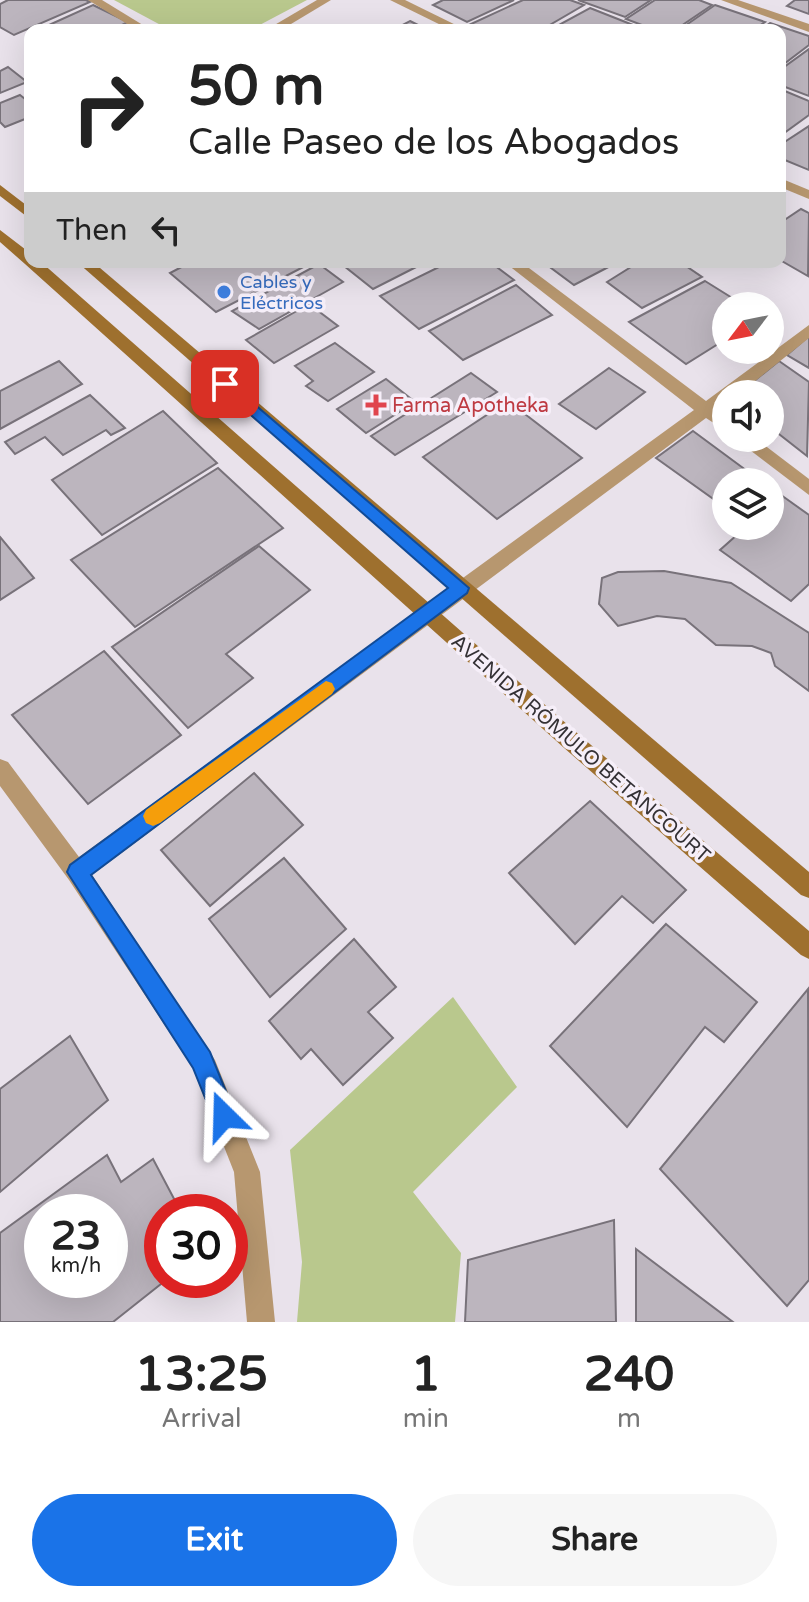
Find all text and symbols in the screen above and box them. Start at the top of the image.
text: 50 m [188,53,324,120]
icon: right [56,56,160,160]
text: Calle Paseo de los Abogados [188,121,679,164]
icon: left [144,208,188,252]
text: Then [56,212,128,249]
place label: Cables y Eléctricos [240,271,323,314]
marker: Cables y Eléctricos [215,283,233,301]
north arrow [712,292,784,364]
map controls [712,292,784,540]
pin [191,350,259,418]
icon: arrive [203,362,247,406]
button: sound [712,380,784,452]
place label: Farma Apotheka [392,394,549,418]
marker: Farma Apotheka [367,396,385,414]
button: layers [712,468,784,540]
street label: AVENIDA RÓMULO BETANCOURT [446,629,715,868]
position arrow [182,1074,266,1158]
speed limit sign: 30 [144,1194,248,1298]
text: 23 [51,1212,101,1260]
text: km/h [51,1254,101,1278]
text: 13:25 [135,1346,268,1404]
text: 1 [411,1346,441,1404]
text: 240 [584,1346,674,1404]
text: Arrival [161,1403,242,1434]
text: min [403,1403,449,1434]
text: m [617,1403,641,1434]
button: Exit [32,1494,397,1586]
button: Share [413,1494,777,1586]

